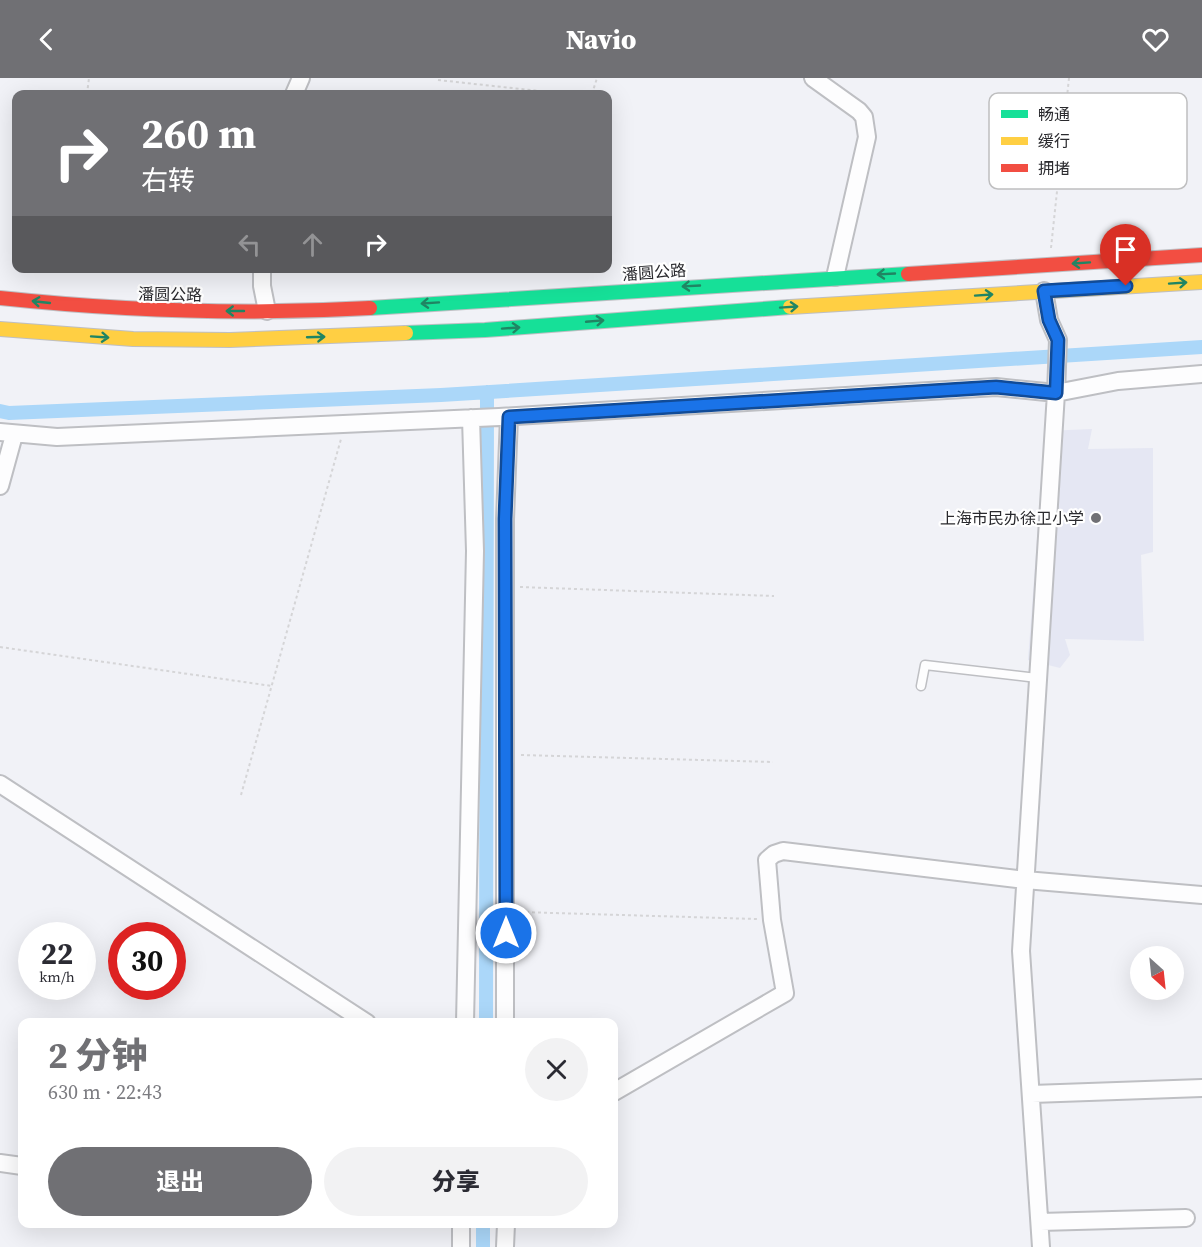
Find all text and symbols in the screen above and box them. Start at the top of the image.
text: Navio [566,21,636,58]
icon: back [30,23,63,56]
icon: heart [1139,23,1172,56]
legend [989,93,1187,189]
text: 畅通 [1038,103,1070,125]
text: 260 m [141,104,256,162]
icon: right [42,114,120,192]
text: 缓行 [1038,130,1070,152]
text: 拥堵 [1038,157,1070,179]
text: 右转 [141,162,195,199]
pin [1100,224,1151,286]
icon: left [233,228,266,261]
icon: ahead [296,228,329,261]
icon: right [359,228,392,261]
icon: arrive [1109,233,1142,266]
one-way arrow [1071,258,1091,269]
street label: 潘圆公路 [621,259,687,285]
one-way arrow [877,269,897,280]
one-way arrow [1168,277,1188,288]
one-way arrow [682,280,702,291]
street label: 潘圆公路 [138,282,202,306]
one-way arrow [973,290,993,301]
one-way arrow [31,296,51,307]
one-way arrow [421,298,441,309]
one-way arrow [779,302,799,313]
one-way arrow [226,306,246,317]
one-way arrow [584,315,604,326]
one-way arrow [500,323,520,334]
one-way arrow [306,331,326,342]
one-way arrow [90,332,110,343]
place label: 上海市民办徐卫小学 [940,507,1084,529]
marker: 上海市民办徐卫小学 [1089,511,1103,525]
position arrow [474,901,538,965]
speed limit sign: 30 [108,922,186,1000]
text: 22 [41,933,73,974]
north arrow [1130,946,1184,1000]
map controls [1130,946,1184,1000]
text: km/h [39,966,75,987]
text: 2 分钟 [48,1031,147,1080]
button: close [525,1038,588,1101]
text: 630 m · 22:43 [48,1078,162,1106]
button: 退出 [48,1147,312,1216]
button: 分享 [324,1147,588,1216]

